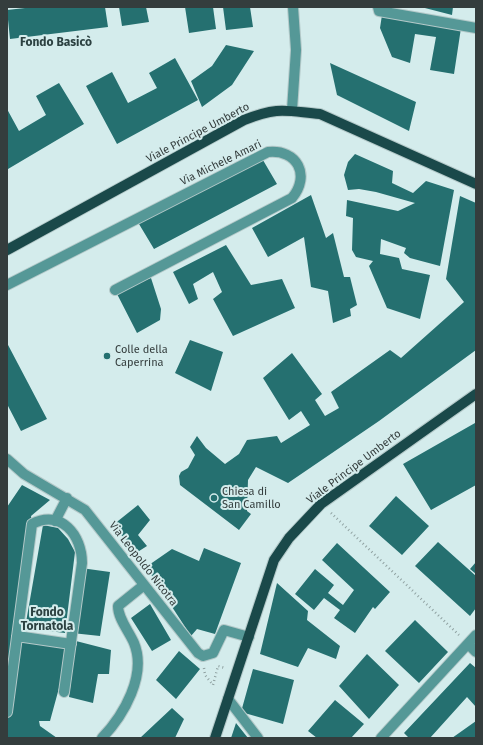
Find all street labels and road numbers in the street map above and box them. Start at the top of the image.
street label: Viale Principe Umberto [144,100,252,166]
street label: Via Michele Amari [178,138,264,188]
street label: Viale Principe Umberto [304,427,404,507]
street label: Via Leopoldo Nicotra [106,519,180,609]

